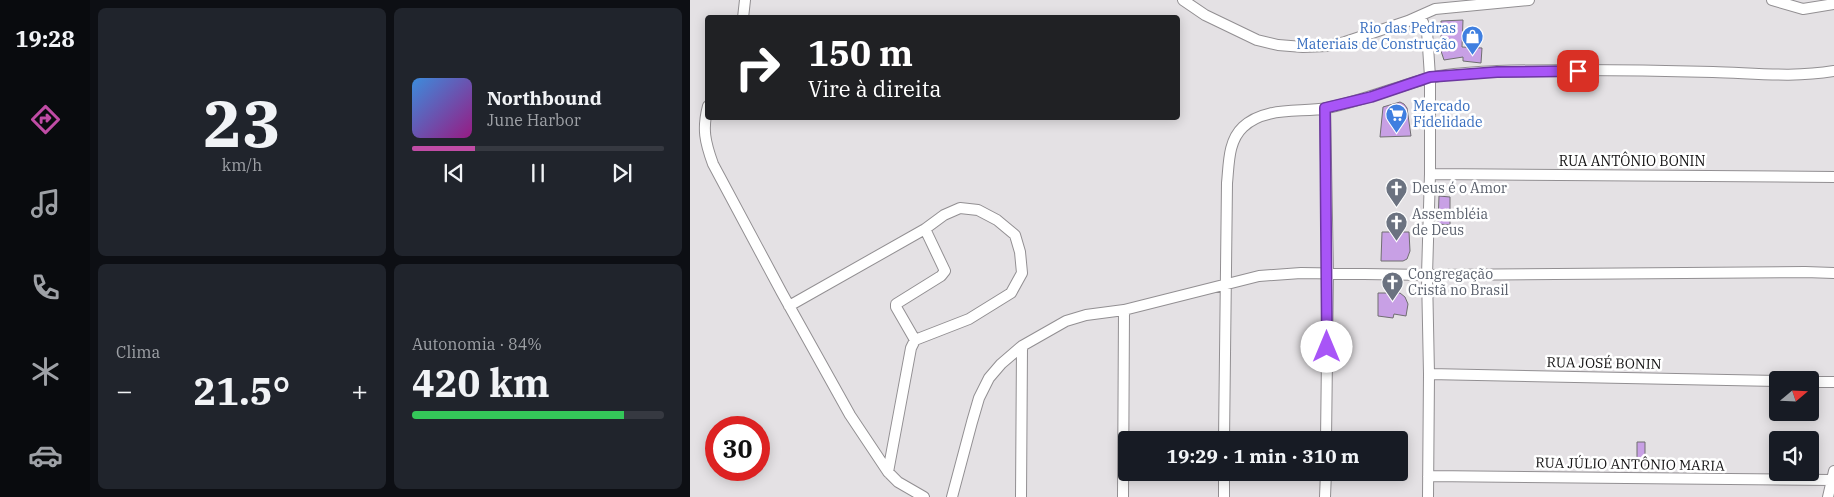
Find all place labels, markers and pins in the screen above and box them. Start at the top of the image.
place label: Rio das Pedras Materiais de Construção [1296,19,1456,53]
shop icon: Rio das Pedras Materiais de Construção [1460,24,1484,55]
pin [1557,50,1599,92]
place label: Mercado Fidelidade [1413,97,1483,131]
supermarket icon: Mercado Fidelidade [1385,102,1409,133]
church icon: Deus é o Amor [1384,176,1408,207]
place label: Deus é o Amor [1412,179,1508,197]
place label: Assembléia de Deus [1412,205,1489,239]
church icon: Assembléia de Deus [1384,210,1408,241]
place label: Congregação Cristã no Brasil [1408,265,1509,299]
church icon: Congregação Cristã no Brasil [1380,270,1404,301]

